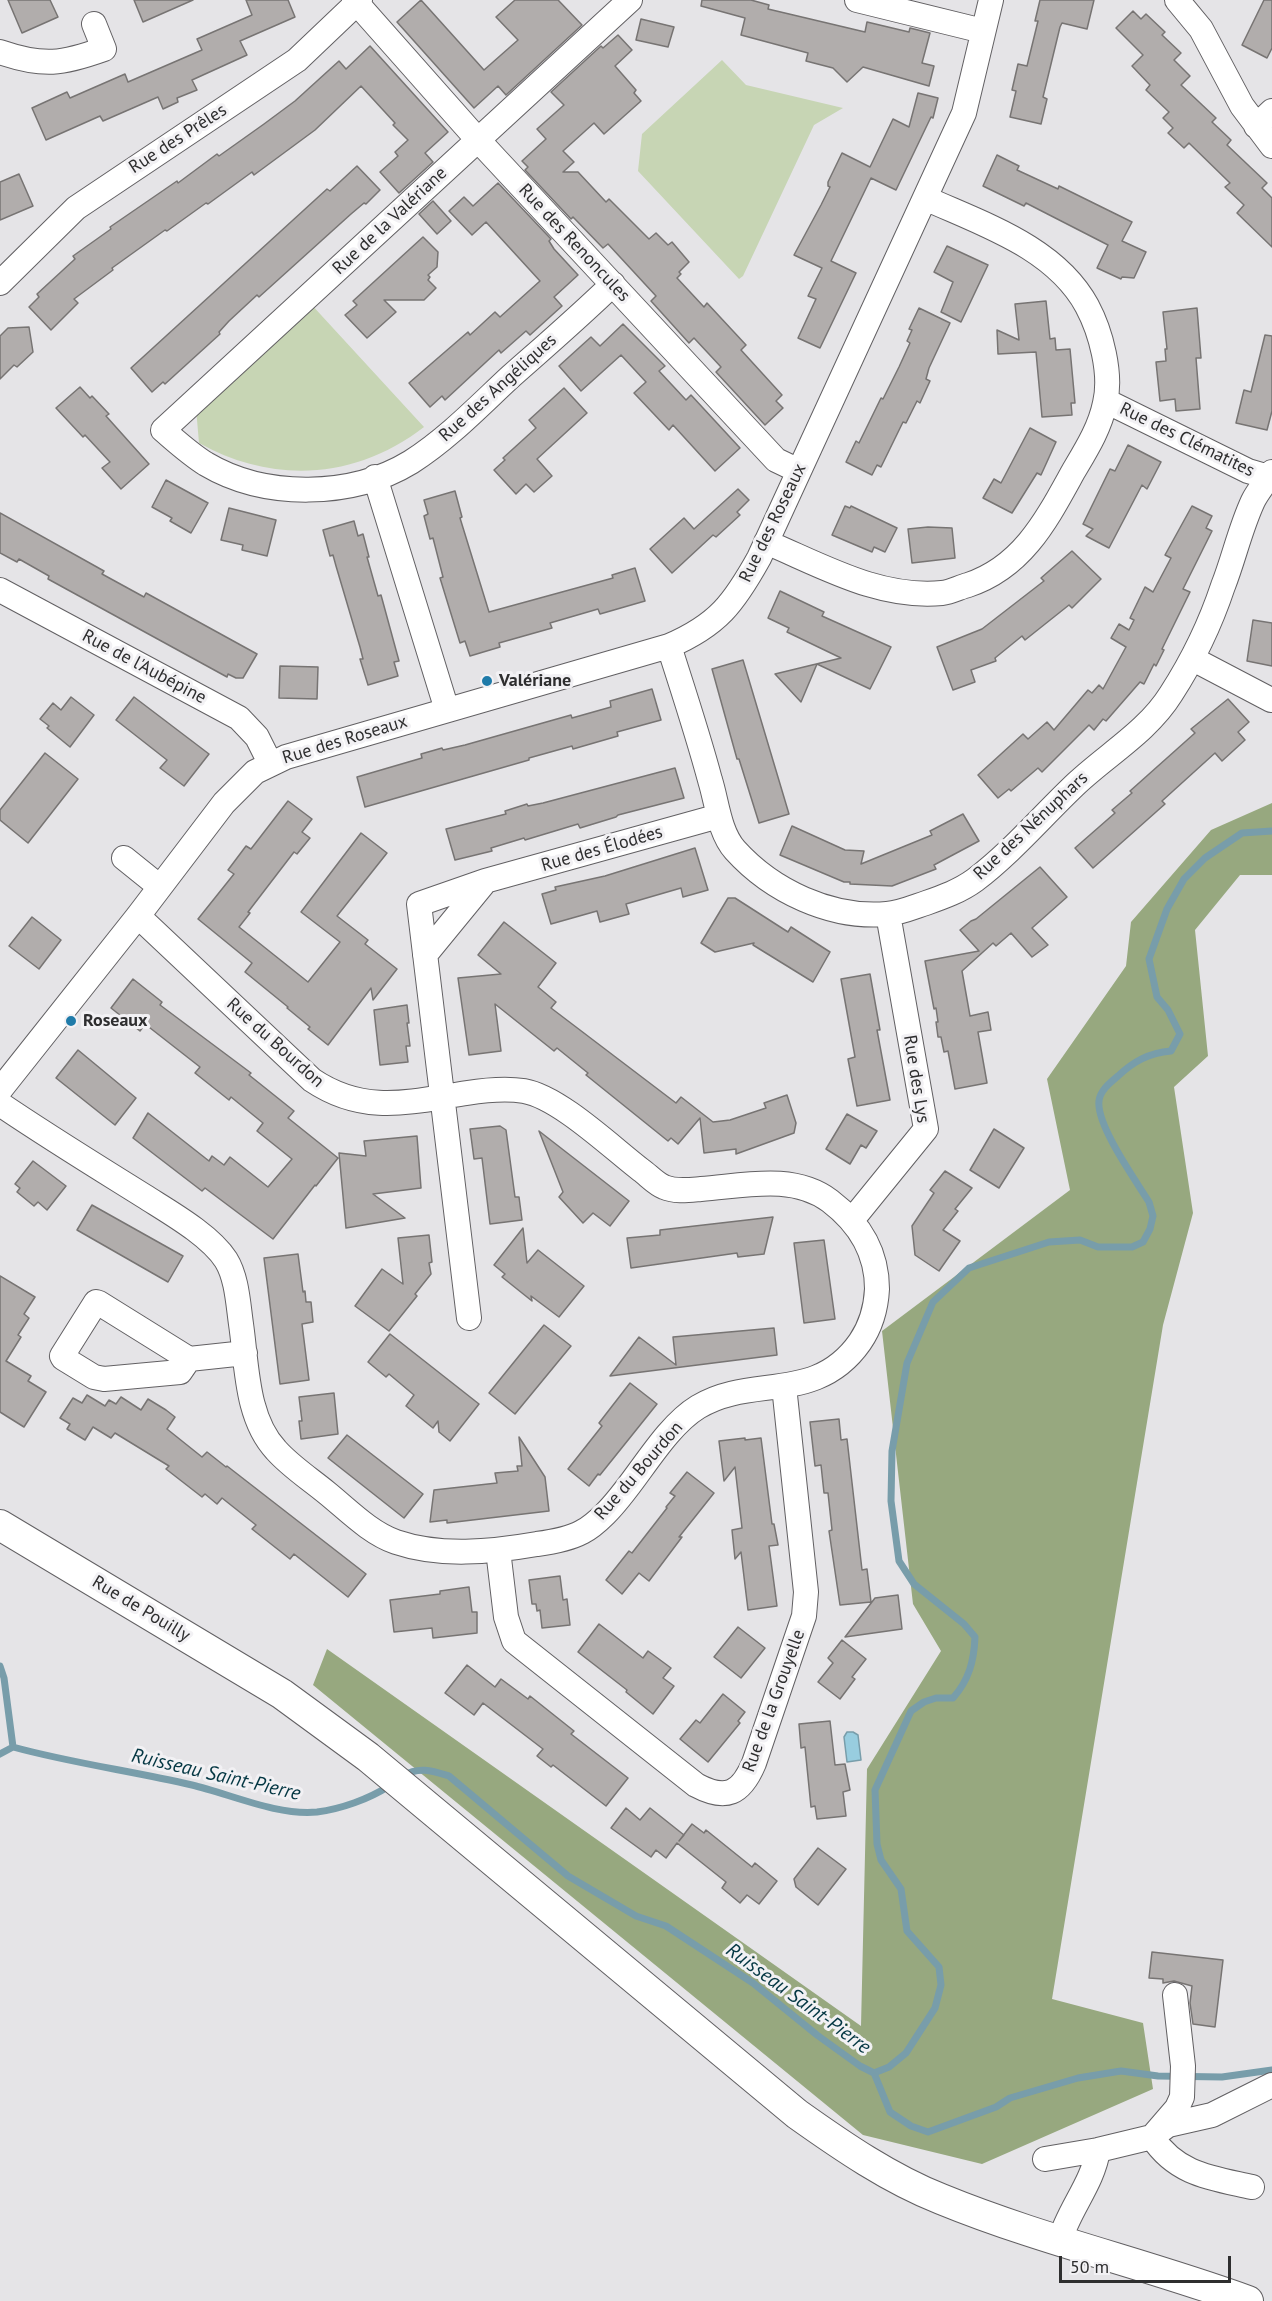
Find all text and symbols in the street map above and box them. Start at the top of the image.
street label: Rue des Prêles [125,99,231,179]
street label: Rue de la Valériane [328,163,452,279]
street label: Rue des Renoncules [514,179,634,307]
street label: Rue des Angéliques [435,330,561,446]
street label: Rue des Clématites [1116,398,1258,482]
street label: Rue des Roseaux [735,460,811,586]
street label: Rue de l'Aubépine [78,625,210,709]
place label: Valériane [499,670,571,692]
marker: Valériane [480,674,494,688]
street label: Rue des Roseaux [280,711,410,769]
street label: Rue des Nénuphars [969,767,1093,885]
street label: Rue des Élodées [539,821,665,877]
street label: Rue du Bourdon [222,994,328,1092]
place label: Roseaux [83,1010,147,1032]
marker: Roseaux [64,1014,78,1028]
street label: Rue des Lys [898,1033,934,1125]
street label: Rue du Bourdon [590,1417,688,1525]
street label: Rue de Pouilly [88,1571,194,1647]
street label: Rue de la Grouyelle [738,1627,810,1775]
water label: Ruisseau Saint-Pierre [129,1744,303,1806]
water label: Ruisseau Saint-Pierre [721,1939,875,2059]
scale bar [1062,2244,1234,2282]
text: 50 m [1070,2255,1109,2278]

